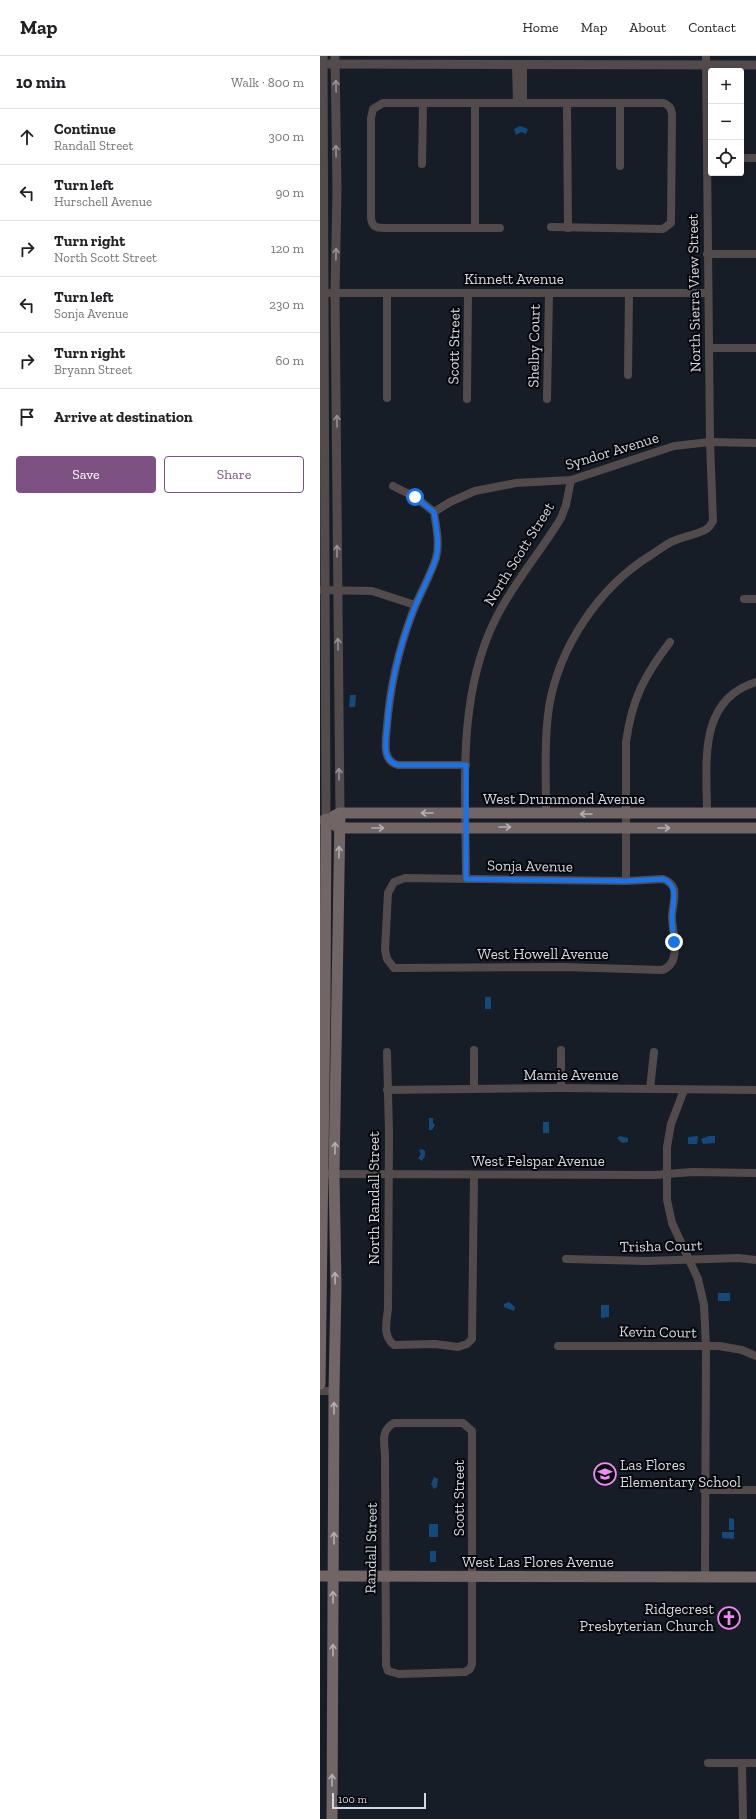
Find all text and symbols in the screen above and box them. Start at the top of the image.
text: Map [20,16,57,39]
text: Home [523,19,559,36]
text: Map [581,19,607,36]
text: About [629,19,666,36]
text: Contact [688,19,736,36]
map controls [708,68,744,176]
button: + [708,68,744,104]
text: 10 min [16,72,66,92]
text: Walk · 800 m [231,75,304,90]
one-way arrow [332,80,339,93]
button: − [708,104,744,140]
text: Continue [54,120,116,138]
icon: ahead [16,126,38,148]
text: 300 m [268,129,304,144]
text: Randall Street [54,138,133,153]
button: locate [708,140,744,176]
one-way arrow [332,145,340,158]
text: Turn left [54,176,114,194]
icon: left [16,182,38,204]
text: 90 m [275,185,304,200]
text: Hurschell Avenue [54,194,152,209]
street label: North Sierra View Street [684,213,704,372]
text: Turn right [54,232,125,250]
icon: right [16,238,38,260]
text: 120 m [271,241,304,256]
one-way arrow [332,248,340,261]
text: North Scott Street [54,250,157,265]
street label: Kinnett Avenue [464,270,564,288]
text: Turn left [54,288,114,306]
icon: left [16,294,38,316]
text: 230 m [269,297,304,312]
street label: Shelby Court [524,304,544,388]
text: Sonja Avenue [54,306,128,321]
street label: Scott Street [444,307,464,384]
text: Turn right [54,344,125,362]
icon: right [16,350,38,372]
text: 60 m [275,353,304,368]
text: Bryann Street [54,362,132,377]
icon: arrive [16,406,38,428]
text: Arrive at destination [54,408,193,426]
one-way arrow [333,415,341,428]
street label: Syndor Avenue [563,428,661,474]
button: Save [16,456,156,493]
button: Share [164,456,304,493]
route start [406,488,424,506]
street label: North Scott Street [480,499,558,609]
one-way arrow [333,545,341,558]
one-way arrow [334,638,342,651]
one-way arrow [335,768,343,781]
street label: West Drummond Avenue [483,790,645,808]
one-way arrow [421,809,434,817]
one-way arrow [580,810,593,818]
one-way arrow [371,824,384,832]
one-way arrow [498,824,511,831]
one-way arrow [657,824,670,832]
one-way arrow [335,846,343,859]
street label: Sonja Avenue [487,856,573,876]
route end [665,933,683,951]
street label: West Howell Avenue [477,945,609,963]
street label: Mamie Avenue [524,1066,619,1084]
street label: North Randall Street [365,1131,383,1265]
one-way arrow [331,1142,339,1155]
street label: West Felspar Avenue [471,1152,605,1170]
street label: Trisha Court [619,1236,703,1256]
one-way arrow [332,1272,339,1285]
street label: Kevin Court [619,1322,697,1342]
one-way arrow [330,1402,338,1415]
place label: Las Flores Elementary School [620,1456,741,1491]
street label: Scott Street [450,1459,468,1536]
school or university icon: Las Flores Elementary School [592,1461,618,1487]
street label: Randall Street [361,1502,381,1594]
one-way arrow [330,1532,338,1545]
street label: West Las Flores Avenue [462,1553,614,1571]
one-way arrow [329,1591,337,1604]
place label: Ridgecrest Presbyterian Church [580,1600,715,1635]
church icon: Ridgecrest Presbyterian Church [716,1605,742,1631]
one-way arrow [329,1644,337,1657]
one-way arrow [328,1774,336,1787]
scale bar [332,1791,426,1810]
text: 100 m [338,1793,367,1806]

